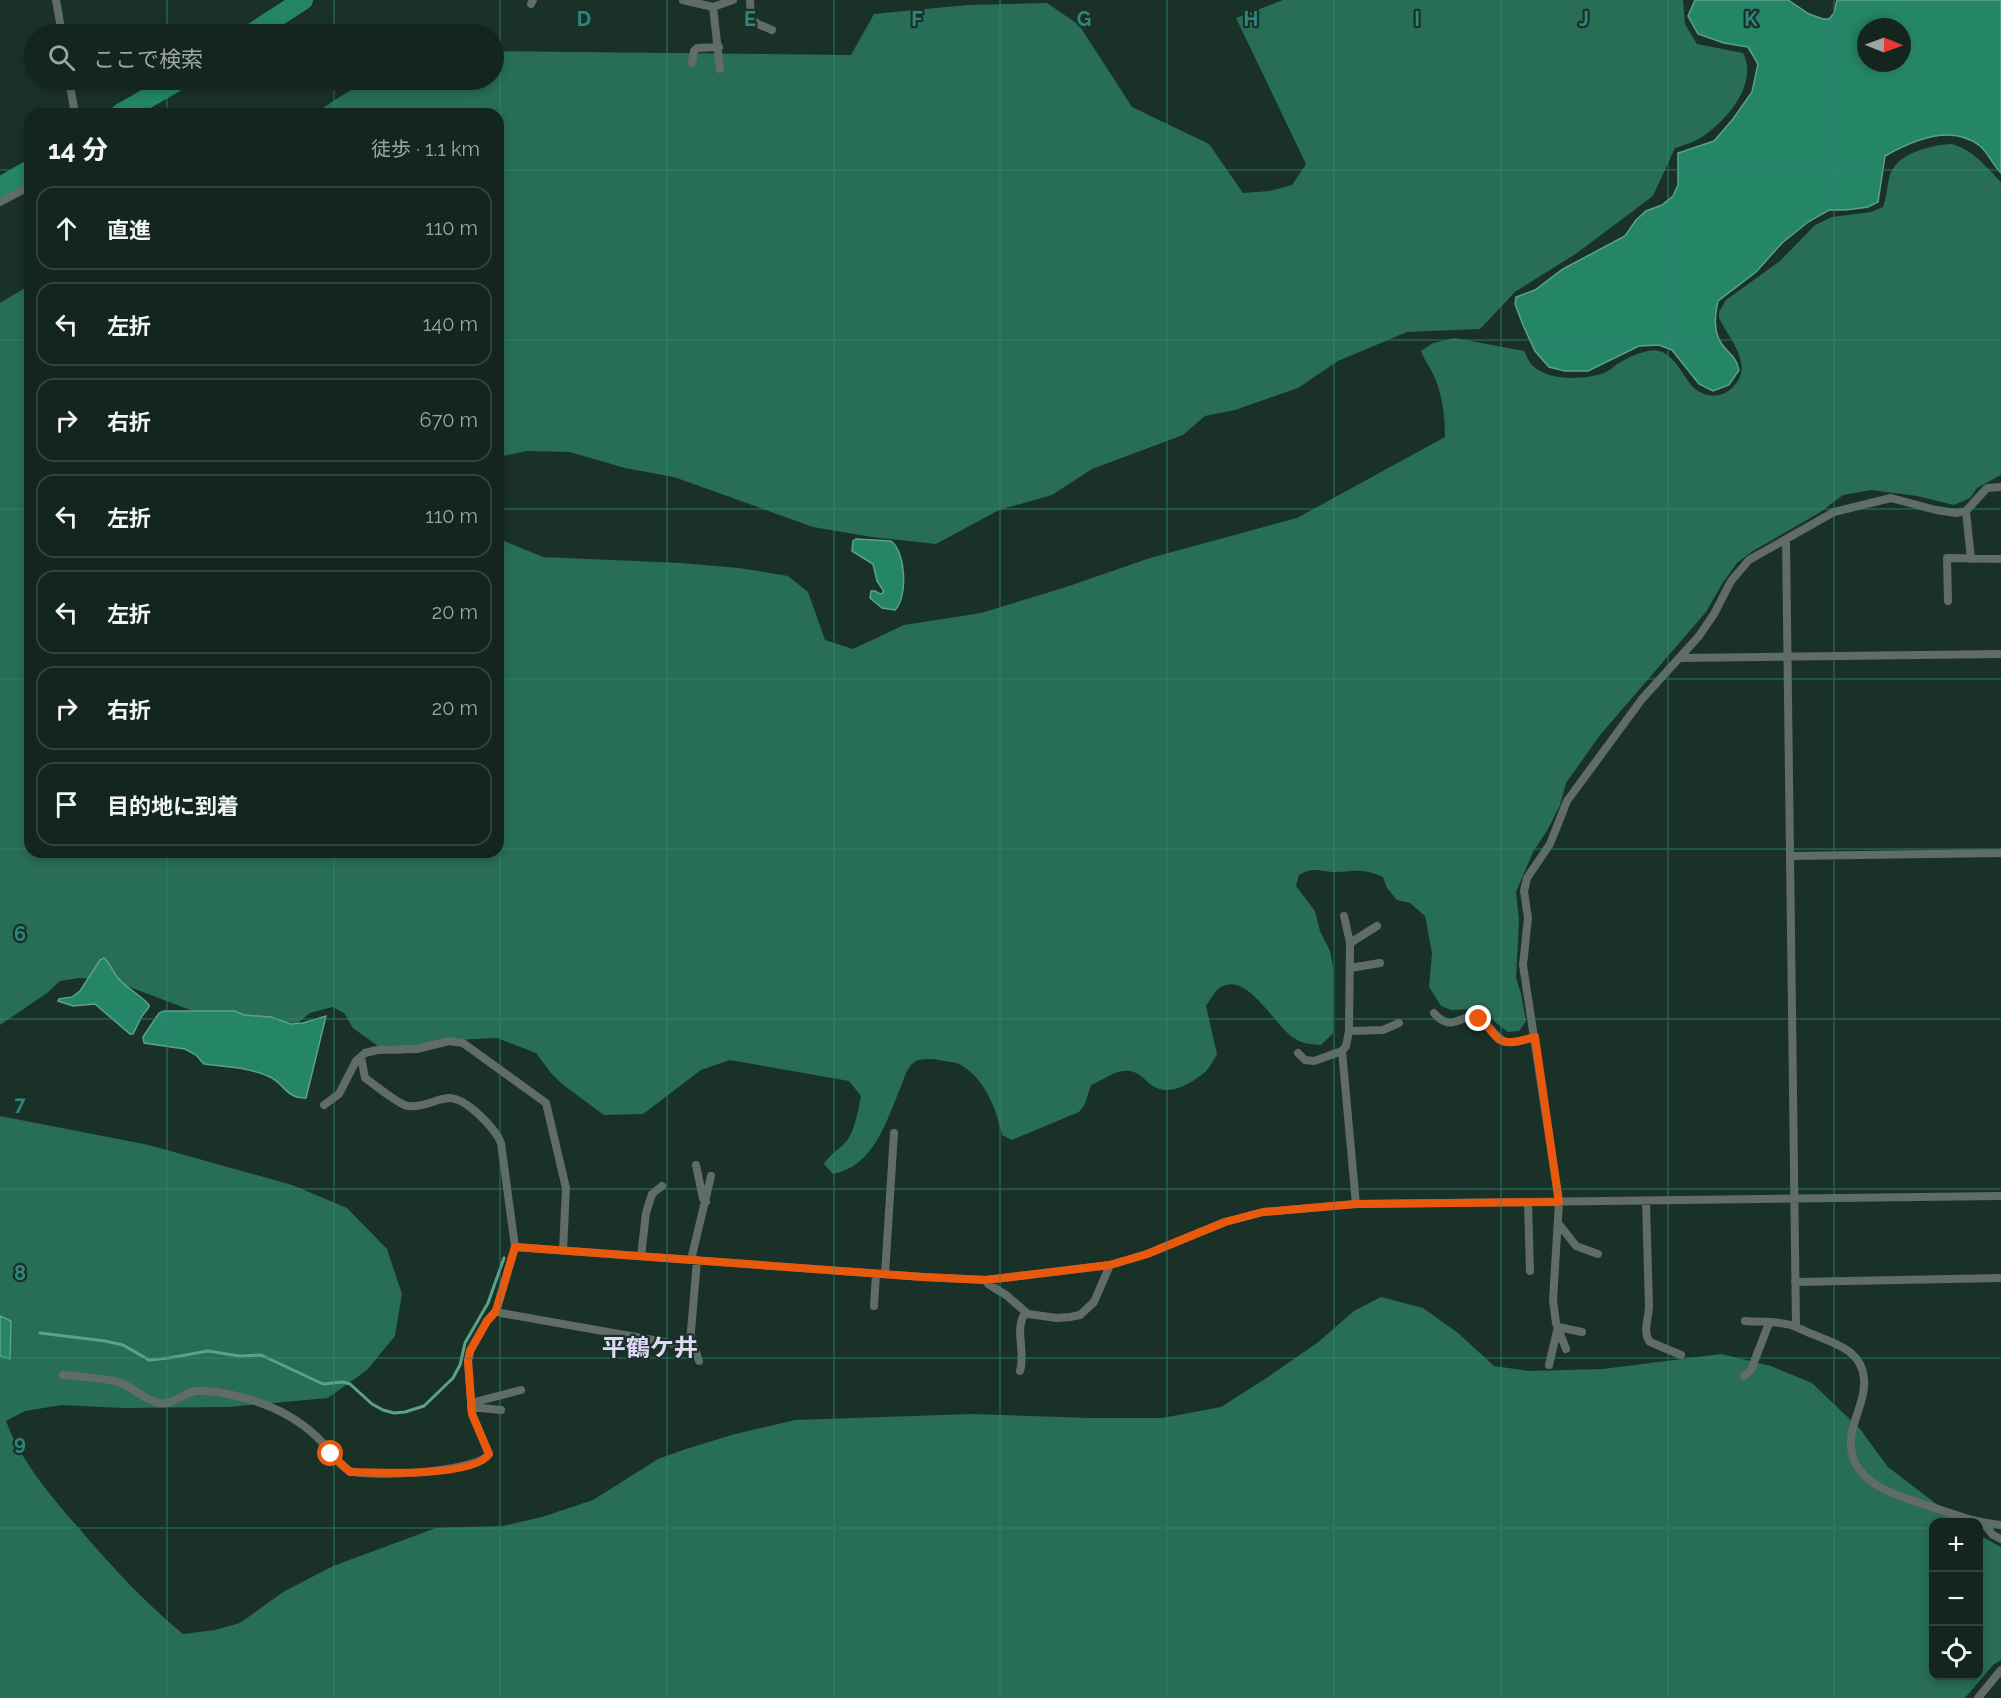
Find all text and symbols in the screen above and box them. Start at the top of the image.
text: D [577,7,591,31]
text: E [744,7,756,31]
text: F [911,7,923,31]
text: G [1077,7,1091,31]
text: H [1244,7,1258,31]
text: I [1414,7,1420,31]
text: J [1579,7,1589,31]
text: K [1744,7,1758,31]
north arrow [1857,18,1911,72]
search box [24,24,504,90]
icon: search [45,41,78,74]
text: ここで検索 [93,46,203,72]
text: 14 分 [48,135,108,165]
text: 徒歩 · 1.1 km [371,137,480,161]
icon: ahead [50,212,83,245]
text: 110 m [425,216,478,240]
text: 直進 [107,217,151,243]
icon: left [50,308,83,341]
text: 140 m [423,312,478,336]
text: 左折 [107,313,151,339]
icon: right [50,404,83,437]
text: 670 m [420,408,478,432]
text: 右折 [107,409,151,435]
icon: left [50,500,83,533]
text: 110 m [425,504,478,528]
text: 左折 [107,505,151,531]
icon: left [50,596,83,629]
text: 20 m [432,600,478,624]
text: 左折 [107,601,151,627]
icon: right [50,692,83,725]
text: 20 m [432,696,478,720]
text: 右折 [107,697,151,723]
icon: arrive [50,788,83,821]
text: 目的地に到着 [107,793,239,819]
text: 6 [14,922,26,946]
route end [1465,1005,1491,1031]
text: 7 [14,1092,26,1116]
text: 8 [14,1261,26,1285]
district label: 平鶴ケ井 [602,1333,698,1362]
text: 9 [14,1431,26,1455]
route start [317,1440,343,1466]
map controls [1929,1518,1983,1680]
button: + [1929,1518,1983,1572]
button: − [1929,1572,1983,1626]
button: locate [1929,1626,1983,1680]

